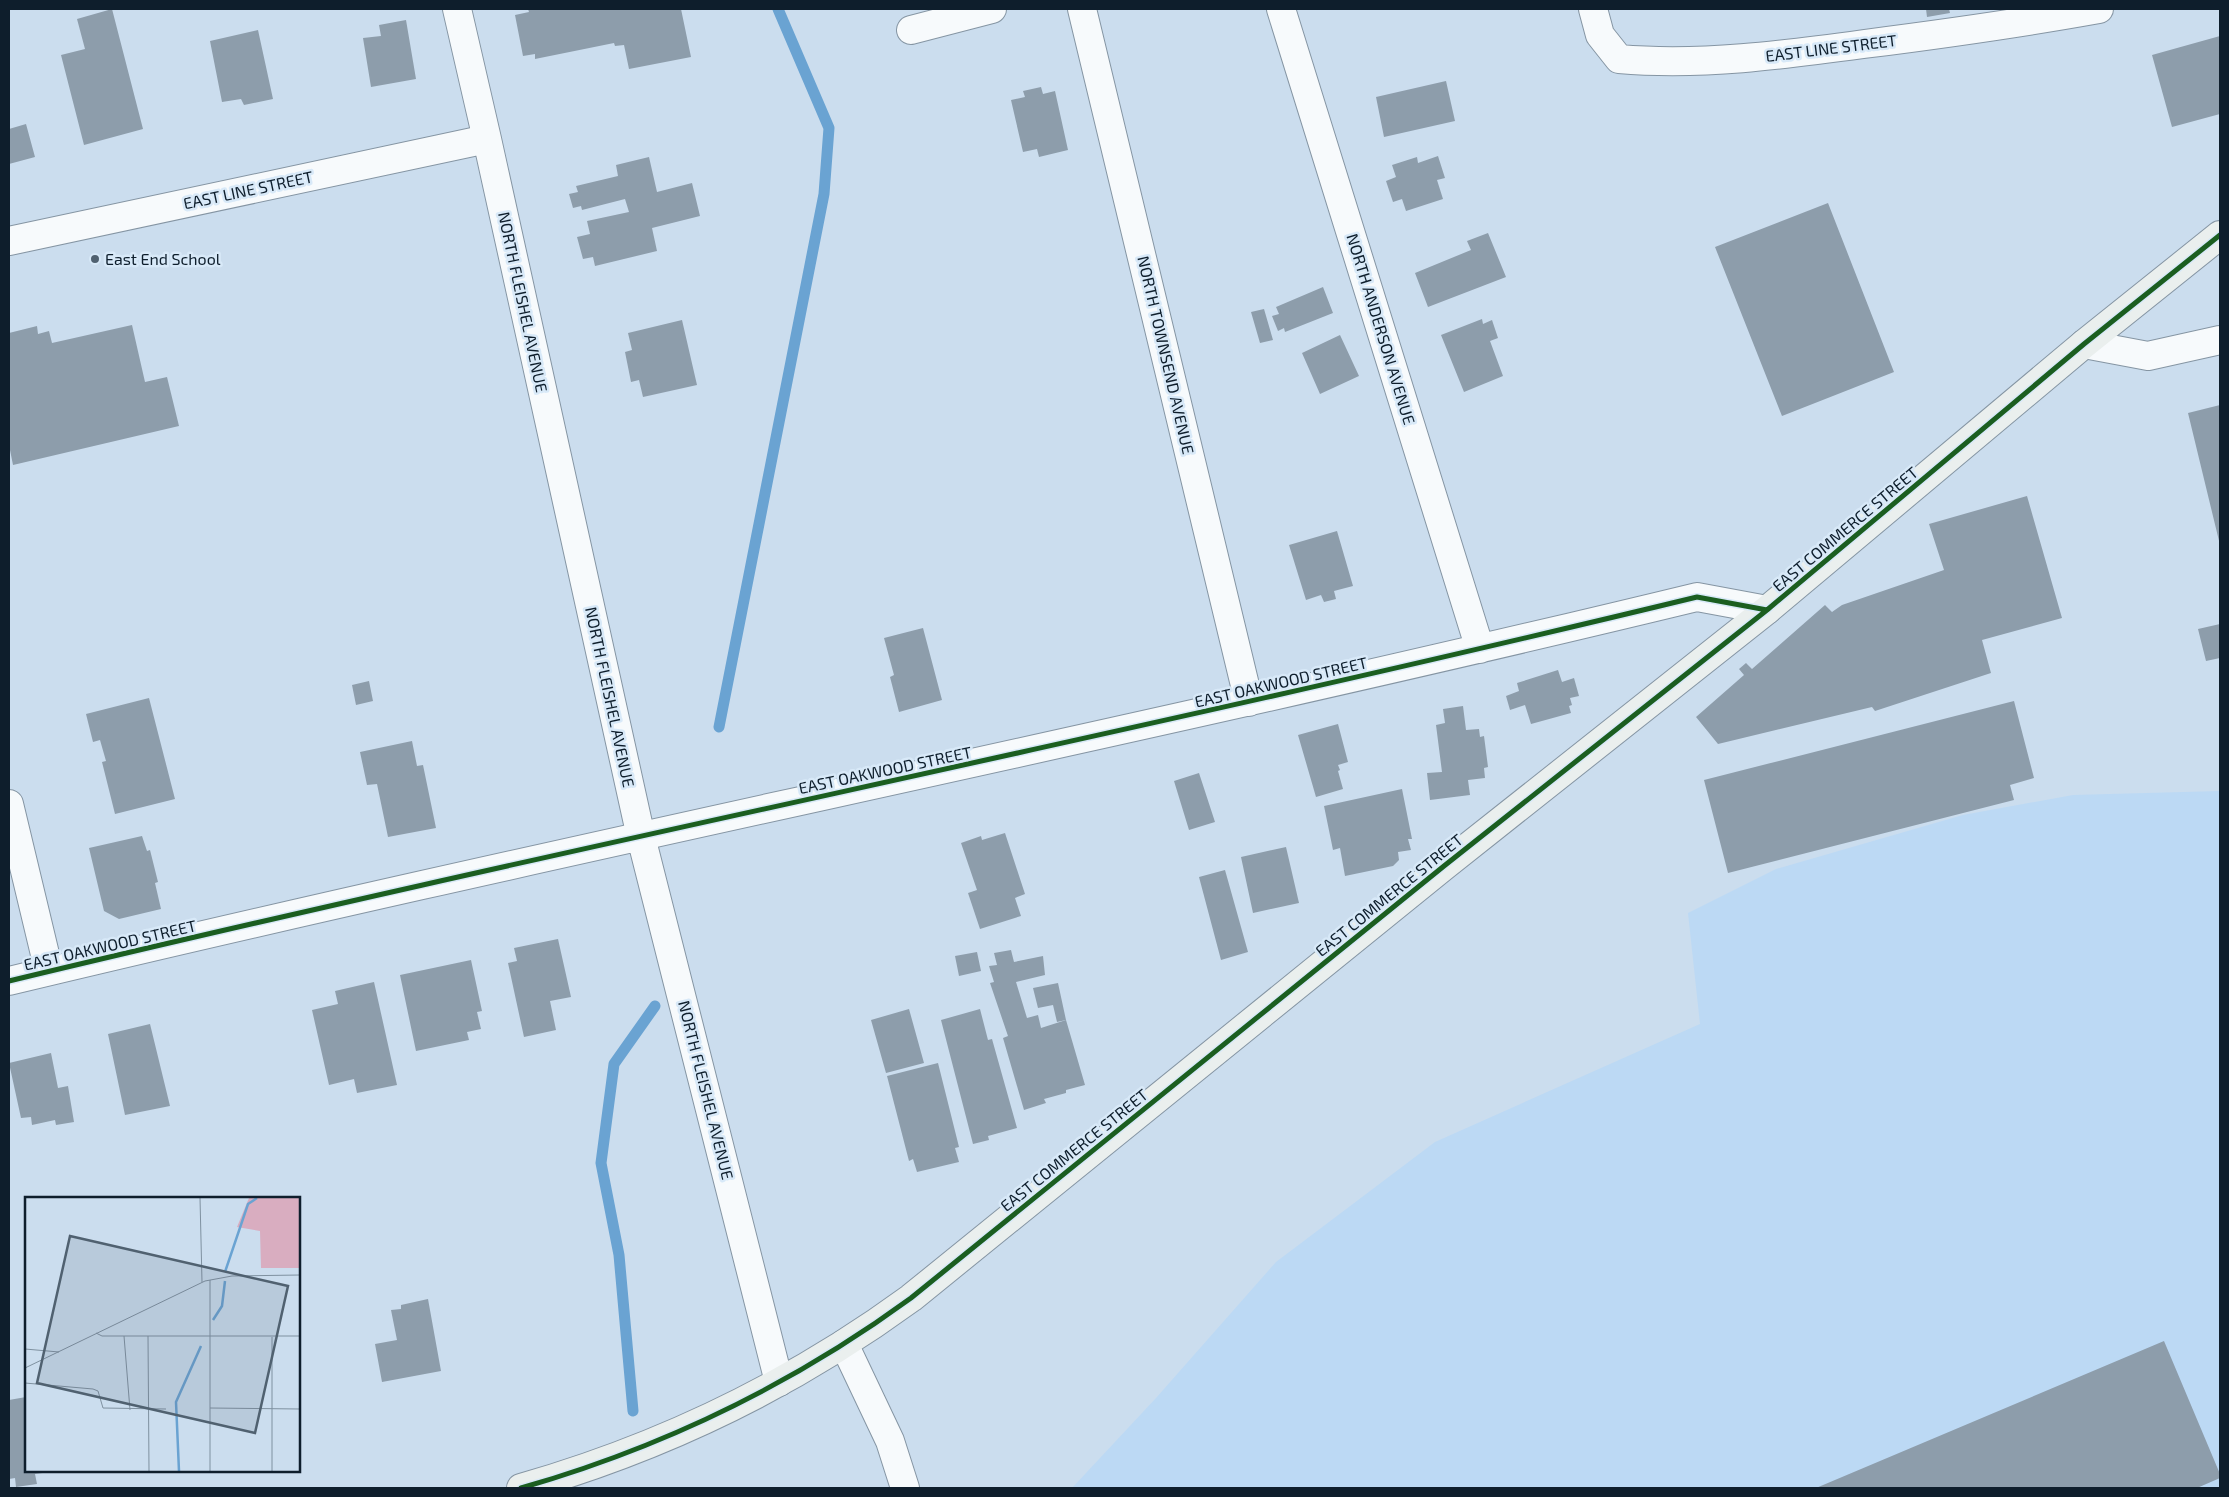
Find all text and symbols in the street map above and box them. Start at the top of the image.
street label: EAST LINE STREET [1764,30,1898,65]
street label: EAST LINE STREET [181,166,314,213]
street label: NORTH FLEISHEL AVENUE [495,210,552,394]
street label: NORTH ANDERSON AVENUE [1343,231,1420,427]
place label: East End School [105,249,221,268]
marker: East End School [89,253,101,265]
street label: NORTH TOWNSEND AVENUE [1134,254,1199,456]
street label: EAST COMMERCE STREET [1768,462,1921,595]
street label: NORTH FLEISHEL AVENUE [582,605,639,789]
street label: EAST OAKWOOD STREET [1193,652,1369,711]
street label: EAST OAKWOOD STREET [797,742,973,797]
street label: EAST COMMERCE STREET [1311,829,1466,960]
street label: EAST OAKWOOD STREET [22,915,198,974]
street label: NORTH FLEISHEL AVENUE [675,998,738,1181]
street label: EAST COMMERCE STREET [996,1084,1151,1215]
inset map [25,1197,300,1472]

